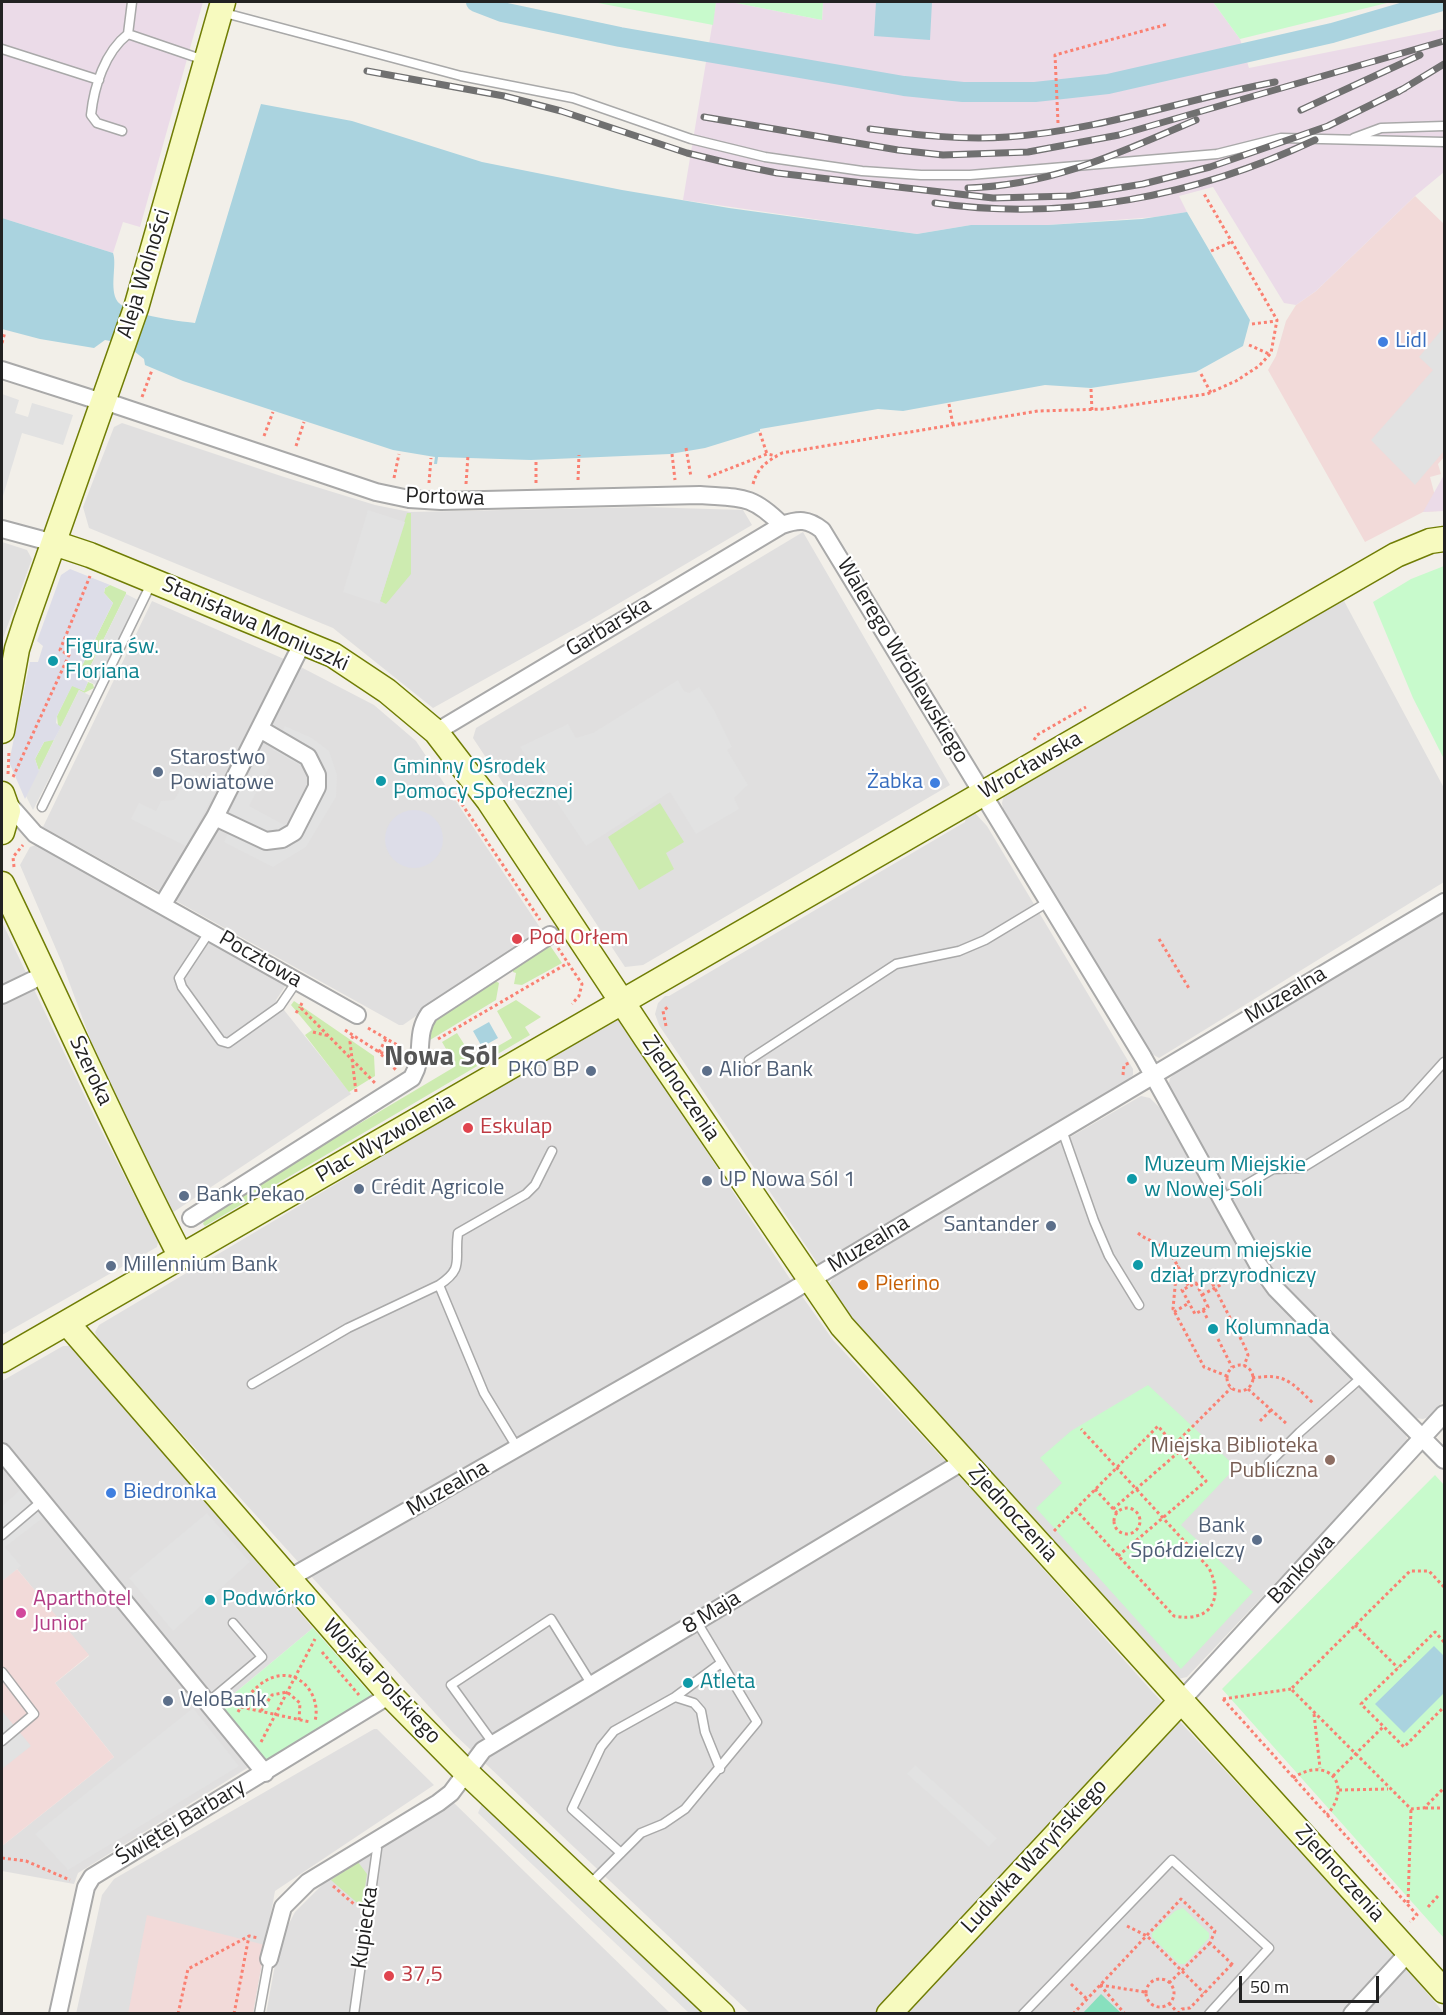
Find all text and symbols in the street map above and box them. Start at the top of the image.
street label: Aleja Wolności [113,206,177,342]
place label: Lidl [1395,329,1427,355]
marker: Lidl [1376,335,1390,349]
street label: Portowa [405,483,485,513]
street label: Walerego Wróblewskiego [830,554,974,768]
street label: Stanisława Moniuszki [158,572,352,678]
street label: Garbarska [562,592,656,664]
place label: Figura św. Floriana [65,635,159,686]
marker: Figura św. Floriana [46,654,60,668]
street label: Wrocławska [975,726,1087,806]
place label: Starostwo Powiatowe [170,746,274,798]
place label: Gminny Ośrodek Pomocy Społecznej [393,755,573,806]
marker: Starostwo Powiatowe [151,765,165,779]
place label: Żabka [867,770,923,796]
marker: Gminny Ośrodek Pomocy Społecznej [374,774,388,788]
marker: Żabka [928,776,942,790]
street label: Pocztowa [214,926,306,994]
place label: Pod Orłem [529,926,629,952]
marker: Pod Orłem [510,932,524,946]
street label: Muzealna [1241,961,1331,1031]
street label: Zjednoczenia [635,1031,725,1147]
street label: Szeroka [63,1032,117,1110]
district label: Nowa Sól [384,1041,498,1075]
place label: PKO BP [508,1058,579,1084]
place label: Alior Bank [719,1058,813,1084]
marker: PKO BP [584,1064,598,1078]
marker: Alior Bank [700,1064,714,1078]
street label: Plac Wyzwolenia [312,1089,460,1189]
place label: Eskulap [480,1115,552,1141]
marker: Eskulap [461,1121,475,1135]
place label: Muzeum Miejskie w Nowej Soli [1144,1153,1306,1204]
place label: UP Nowa Sól 1 [719,1168,856,1194]
marker: Muzeum Miejskie w Nowej Soli [1125,1172,1139,1186]
marker: UP Nowa Sól 1 [700,1174,714,1188]
place label: Crédit Agricole [371,1176,504,1202]
marker: Crédit Agricole [352,1182,366,1196]
place label: Bank Pekao [196,1183,305,1209]
marker: Bank Pekao [177,1189,191,1203]
street label: Muzealna [824,1210,914,1280]
place label: Santander [943,1213,1039,1239]
marker: Santander [1044,1219,1058,1233]
place label: Muzeum miejskie dział przyrodniczy [1150,1239,1316,1290]
place label: Millennium Bank [123,1253,278,1279]
marker: Muzeum miejskie dział przyrodniczy [1131,1258,1145,1272]
marker: Millennium Bank [104,1259,118,1273]
place label: Pierino [875,1272,940,1298]
marker: Pierino [856,1278,870,1292]
place label: Kolumnada [1225,1316,1329,1342]
marker: Kolumnada [1206,1322,1220,1336]
place label: Miejska Biblioteka Publiczna [1151,1434,1318,1486]
marker: Miejska Biblioteka Publiczna [1323,1453,1337,1467]
street label: Muzealna [402,1455,494,1523]
street label: Zjednoczenia [962,1460,1062,1568]
place label: Biedronka [123,1480,216,1506]
marker: Biedronka [104,1486,118,1500]
place label: Bank Spółdzielczy [1130,1514,1245,1566]
street label: Bankowa [1263,1530,1341,1610]
marker: Bank Spółdzielczy [1250,1533,1264,1547]
street label: 8 Maja [678,1586,746,1640]
place label: Aparthotel Junior [33,1587,131,1639]
place label: Podwórko [222,1587,316,1613]
marker: Podwórko [203,1593,217,1607]
marker: Aparthotel Junior [14,1606,28,1620]
street label: Wojska Polskiego [316,1614,446,1750]
place label: Atleta [700,1670,755,1696]
marker: Atleta [681,1676,695,1690]
place label: VeloBank [180,1688,267,1714]
marker: VeloBank [161,1694,175,1708]
street label: Świętej Barbary [112,1774,250,1872]
street label: Ludwika Waryńskiego [957,1774,1113,1940]
street label: Zjednoczenia [1289,1820,1389,1928]
street label: Kupiecka [347,1885,385,1971]
place label: 37,5 [401,1963,443,1989]
scale bar [1242,1964,1382,2002]
marker: 37,5 [382,1969,396,1983]
text: 50 m [1250,1973,1289,2000]

